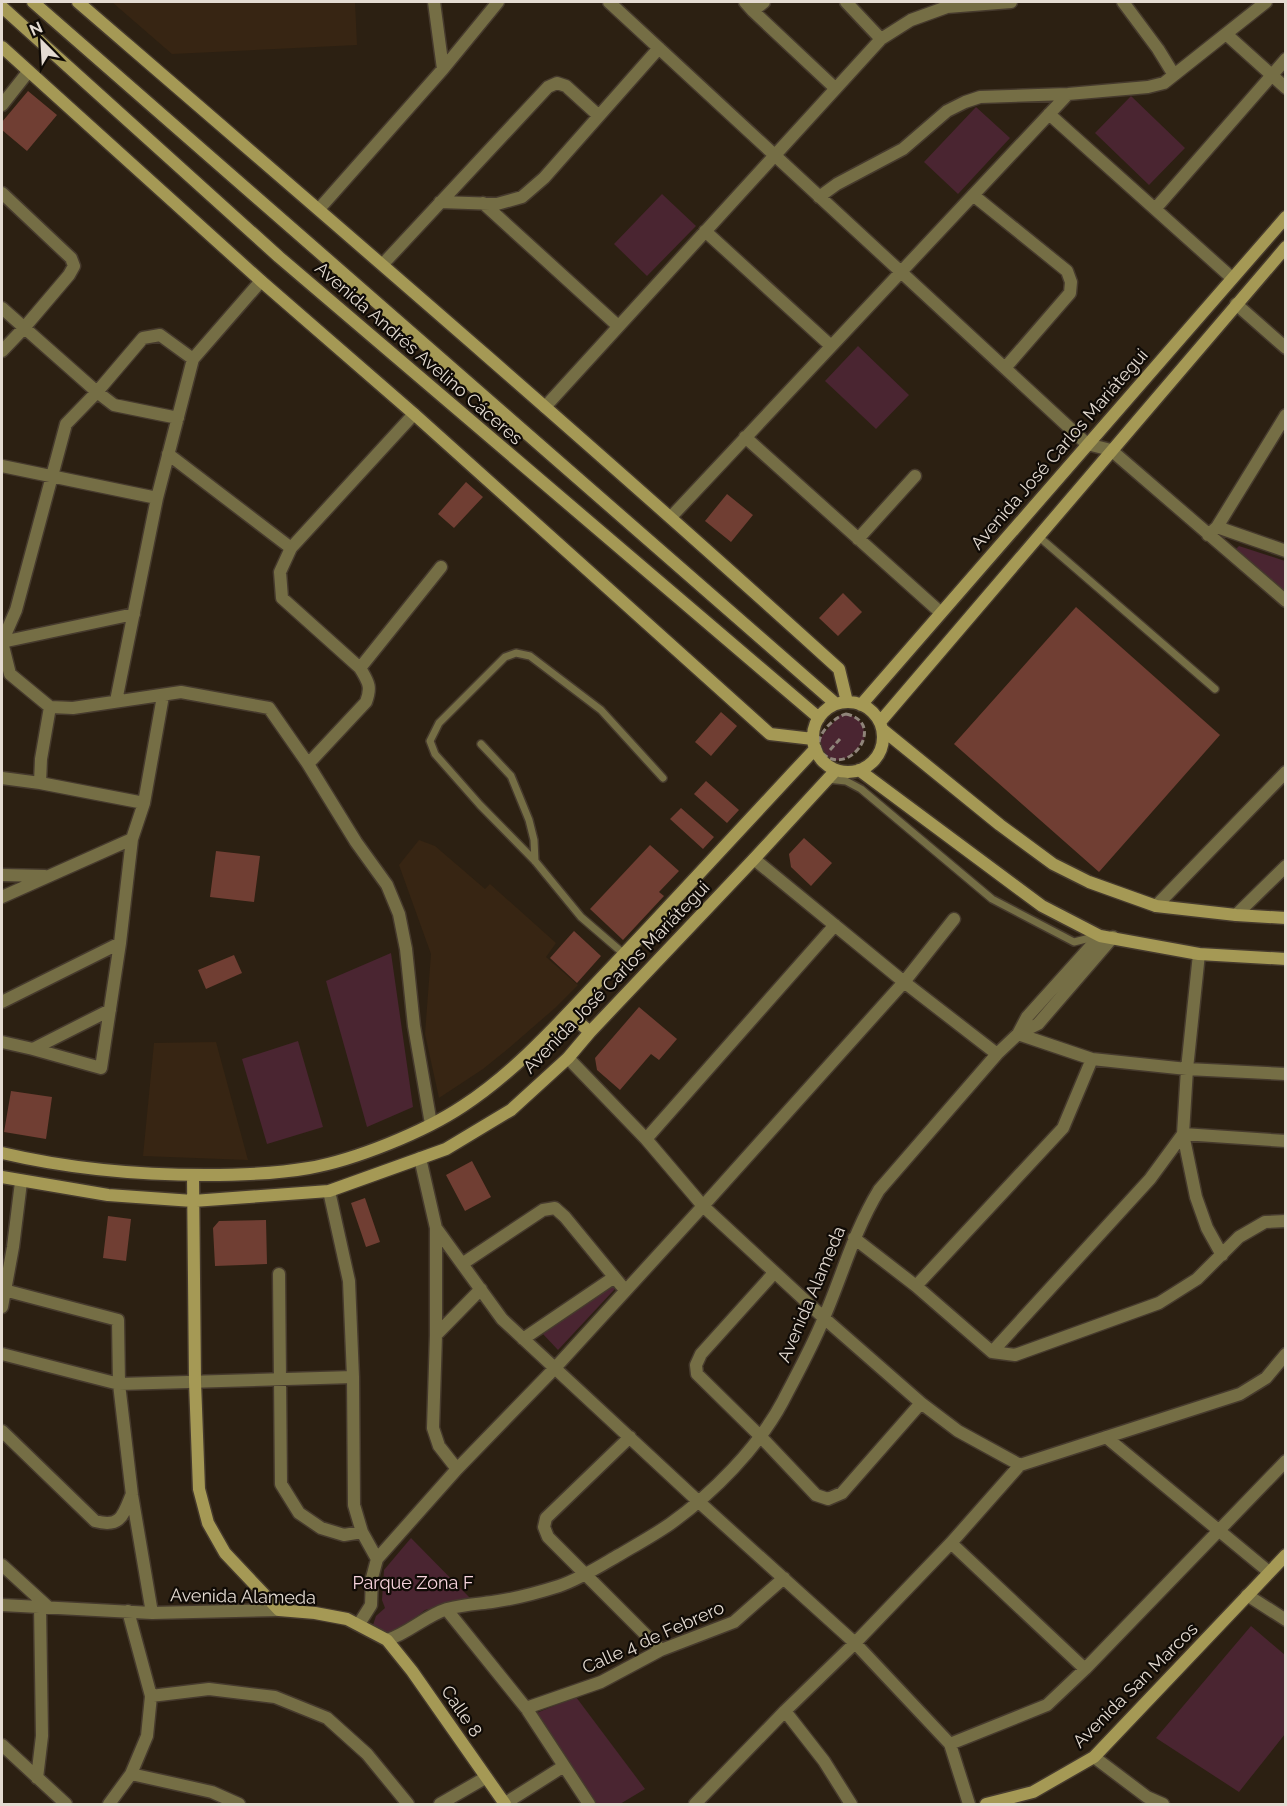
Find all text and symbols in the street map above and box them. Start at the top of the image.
north arrow [12,12,72,72]
text: N [27,18,46,40]
street label: Avenida Andrés Avelino Cáceres [311,257,527,449]
street label: Avenida José Carlos Mariátegui [966,344,1152,554]
street label: Avenida José Carlos Mariátegui [518,877,714,1077]
street label: Avenida Alameda [773,1223,849,1365]
park label: Parque Zona F [352,1572,474,1593]
street label: Avenida Alameda [170,1584,316,1608]
street label: Calle 4 de Febrero [579,1596,727,1678]
street label: Avenida San Marcos [1068,1618,1202,1752]
street label: Calle 8 [437,1681,487,1741]

